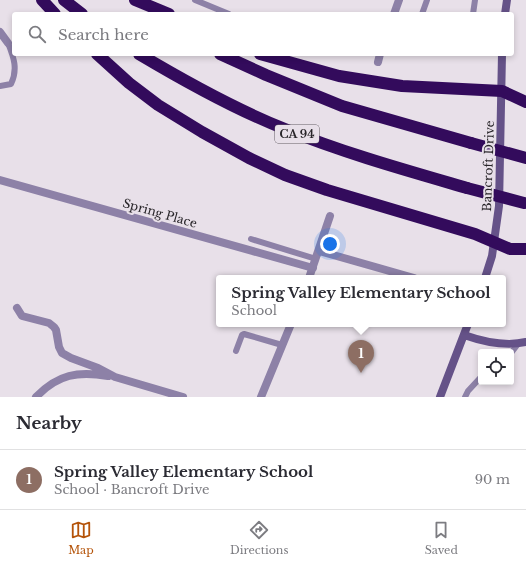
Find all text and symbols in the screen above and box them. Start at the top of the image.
search box [12,12,514,56]
icon: search [26,23,48,45]
text: Search here [58,25,149,44]
street label: Bancroft Drive [479,120,497,212]
road number: CA 94 [275,125,319,143]
street label: Spring Place [121,195,199,231]
your location [320,234,340,254]
popup [216,275,506,327]
text: Spring Valley Elementary School [231,283,491,302]
text: School [231,302,277,319]
pin: 1 [348,340,374,373]
map controls [478,349,514,385]
button: locate [478,349,514,385]
text: Nearby [16,413,82,434]
text: Spring Valley Elementary School [54,462,313,481]
text: 1 [26,471,32,488]
text: 90 m [475,471,510,488]
text: School · Bancroft Drive [54,481,210,498]
tab: Map [68,519,94,557]
tab: Directions [230,519,288,557]
tab: Saved [425,519,458,557]

